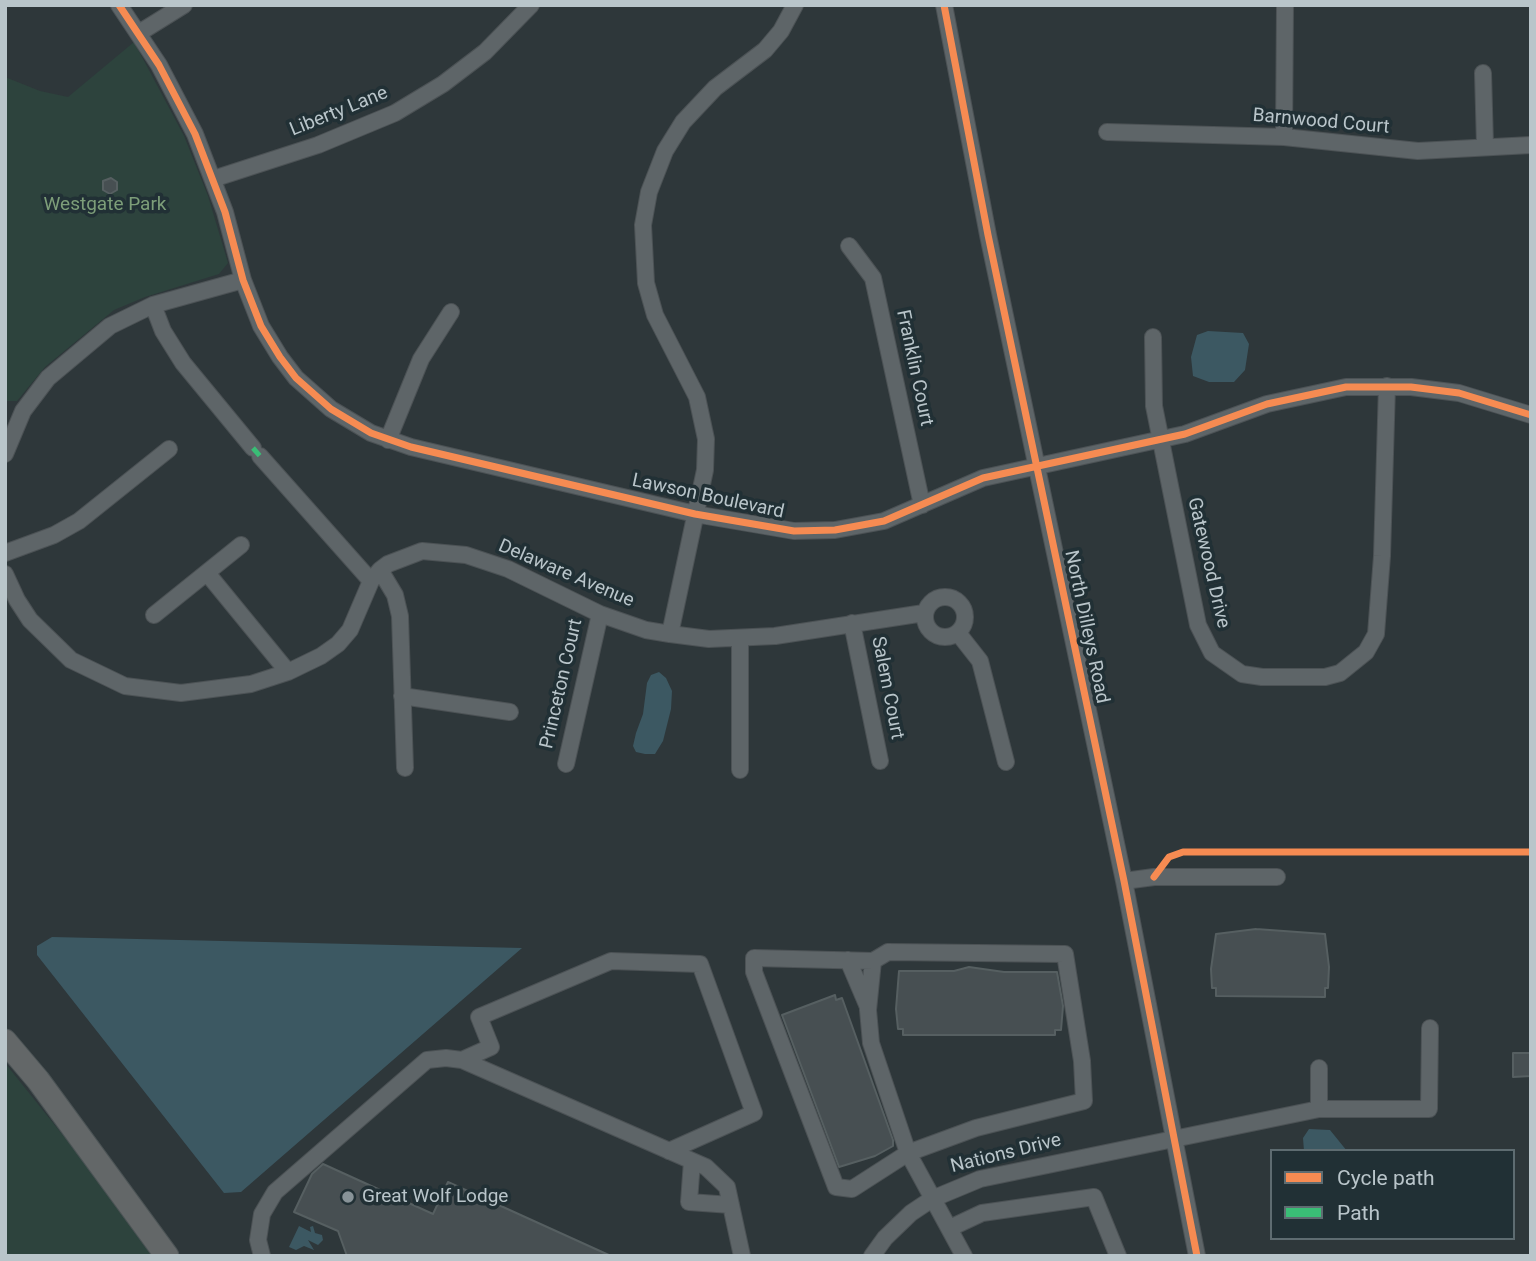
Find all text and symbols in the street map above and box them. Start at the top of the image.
street label: Liberty Lane [287,82,391,142]
street label: Barnwood Court [1252,105,1390,139]
park label: Westgate Park [44,194,166,216]
street label: Franklin Court [891,308,937,428]
street label: Lawson Boulevard [630,470,786,524]
street label: Gatewood Drive [1182,495,1234,631]
street label: Delaware Avenue [495,535,637,613]
street label: North Dilleys Road [1059,548,1113,706]
street label: Princeton Court [536,617,588,751]
street label: Salem Court [866,635,908,741]
street label: Nations Drive [948,1129,1064,1179]
legend [1270,1149,1515,1240]
text: Cycle path [1337,1166,1435,1190]
place label: Great Wolf Lodge [362,1186,508,1208]
marker: Great Wolf Lodge [340,1189,356,1205]
text: Path [1337,1201,1380,1225]

